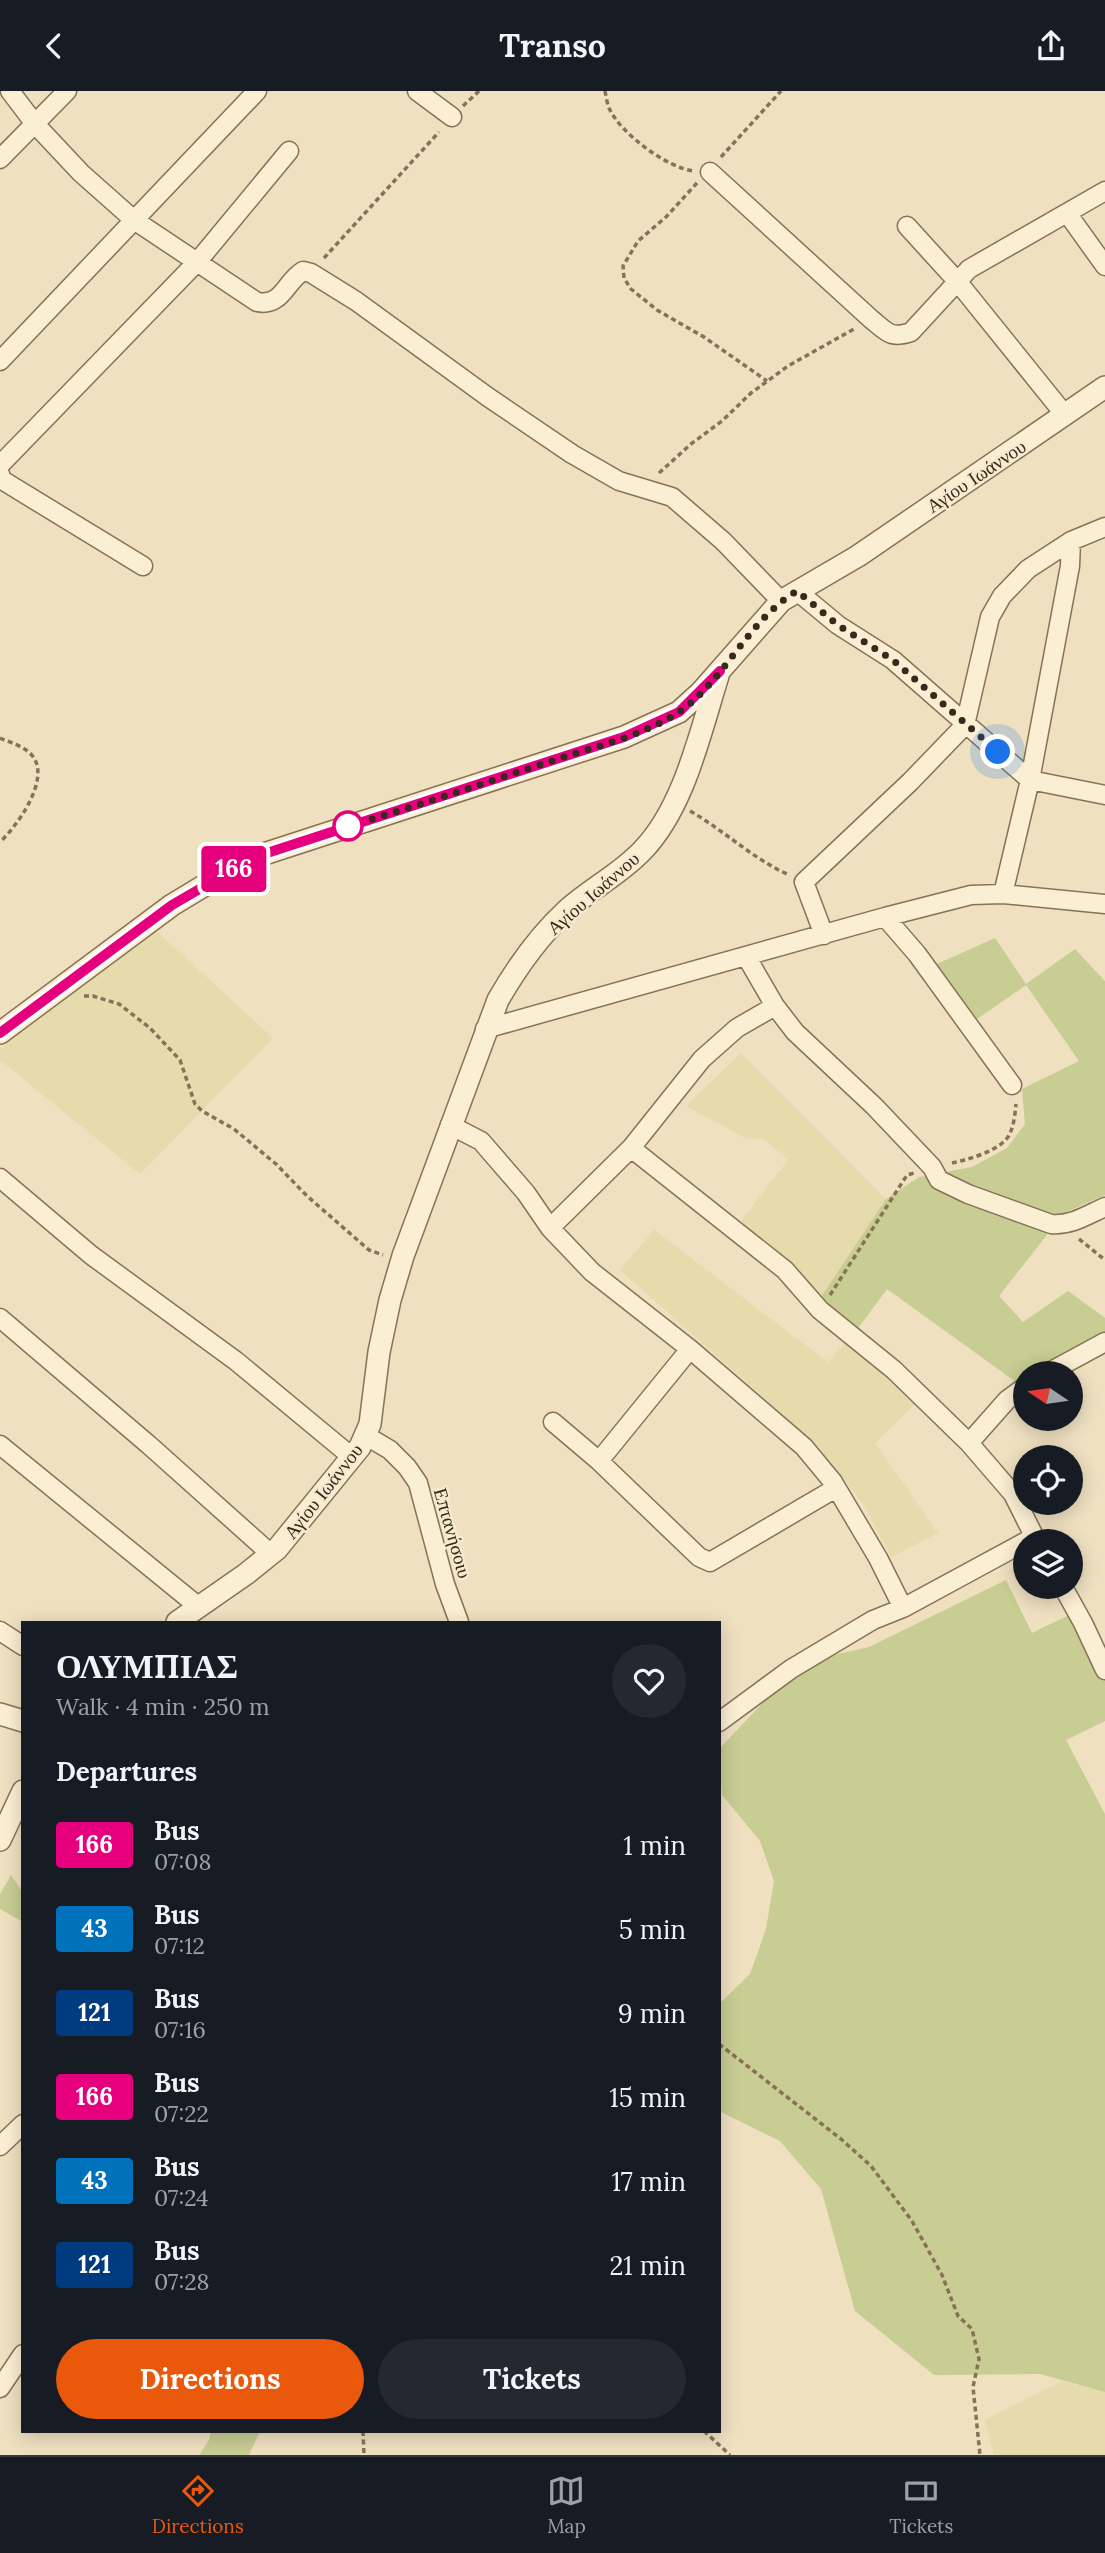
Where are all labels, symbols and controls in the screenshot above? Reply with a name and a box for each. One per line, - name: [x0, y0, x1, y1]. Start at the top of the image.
- text: Transo: [499, 25, 606, 66]
- icon: back: [35, 27, 73, 65]
- icon: share: [1032, 27, 1070, 65]
- street label: Αγίου Ιωάννου: [922, 434, 1030, 518]
- your location: [980, 734, 1015, 769]
- unlabelled marker: [333, 811, 363, 841]
- line badge: 166: [194, 846, 274, 892]
- street label: Αγίου Ιωάννου: [542, 846, 644, 940]
- text: 166: [215, 853, 253, 884]
- north arrow: [1013, 1361, 1083, 1431]
- map controls: [1013, 1361, 1083, 1599]
- street label: Αγίου Ιωάννου: [278, 1438, 368, 1544]
- button: locate: [1013, 1445, 1083, 1515]
- street label: Επτανήσοιυ: [429, 1485, 477, 1581]
- button: layers: [1013, 1529, 1083, 1599]
- button: heart: [612, 1644, 686, 1718]
- text: ΟΛΥΜΠΙΑΣ: [56, 1645, 238, 1687]
- text: Walk · 4 min · 250 m: [56, 1692, 269, 1721]
- text: Departures: [56, 1755, 197, 1788]
- text: Bus: [154, 1814, 200, 1847]
- text: 166: [76, 1829, 113, 1860]
- text: 1 min: [623, 1829, 686, 1862]
- text: 07:08: [154, 1847, 211, 1876]
- text: Bus: [154, 1898, 200, 1931]
- text: 43: [81, 1913, 108, 1944]
- text: 5 min: [619, 1913, 686, 1946]
- text: 07:12: [154, 1931, 205, 1960]
- text: Bus: [154, 1982, 200, 2015]
- text: 121: [78, 1997, 111, 2028]
- text: 9 min: [618, 1997, 686, 2030]
- text: 07:16: [154, 2015, 206, 2044]
- text: Bus: [154, 2066, 200, 2099]
- text: 166: [76, 2081, 113, 2112]
- text: 15 min: [609, 2081, 686, 2114]
- text: 07:22: [154, 2099, 209, 2128]
- text: Bus: [154, 2150, 200, 2183]
- text: 43: [81, 2165, 108, 2196]
- text: 17 min: [611, 2165, 686, 2198]
- text: 07:24: [154, 2183, 208, 2212]
- text: Bus: [154, 2234, 200, 2267]
- text: 121: [78, 2249, 111, 2280]
- text: 21 min: [609, 2249, 686, 2282]
- text: 07:28: [154, 2267, 209, 2296]
- button: Directions: [56, 2339, 364, 2419]
- button: Tickets: [378, 2339, 686, 2419]
- tab: Directions: [152, 2472, 244, 2538]
- tab: Map: [547, 2472, 586, 2538]
- tab: Tickets: [889, 2472, 953, 2538]

